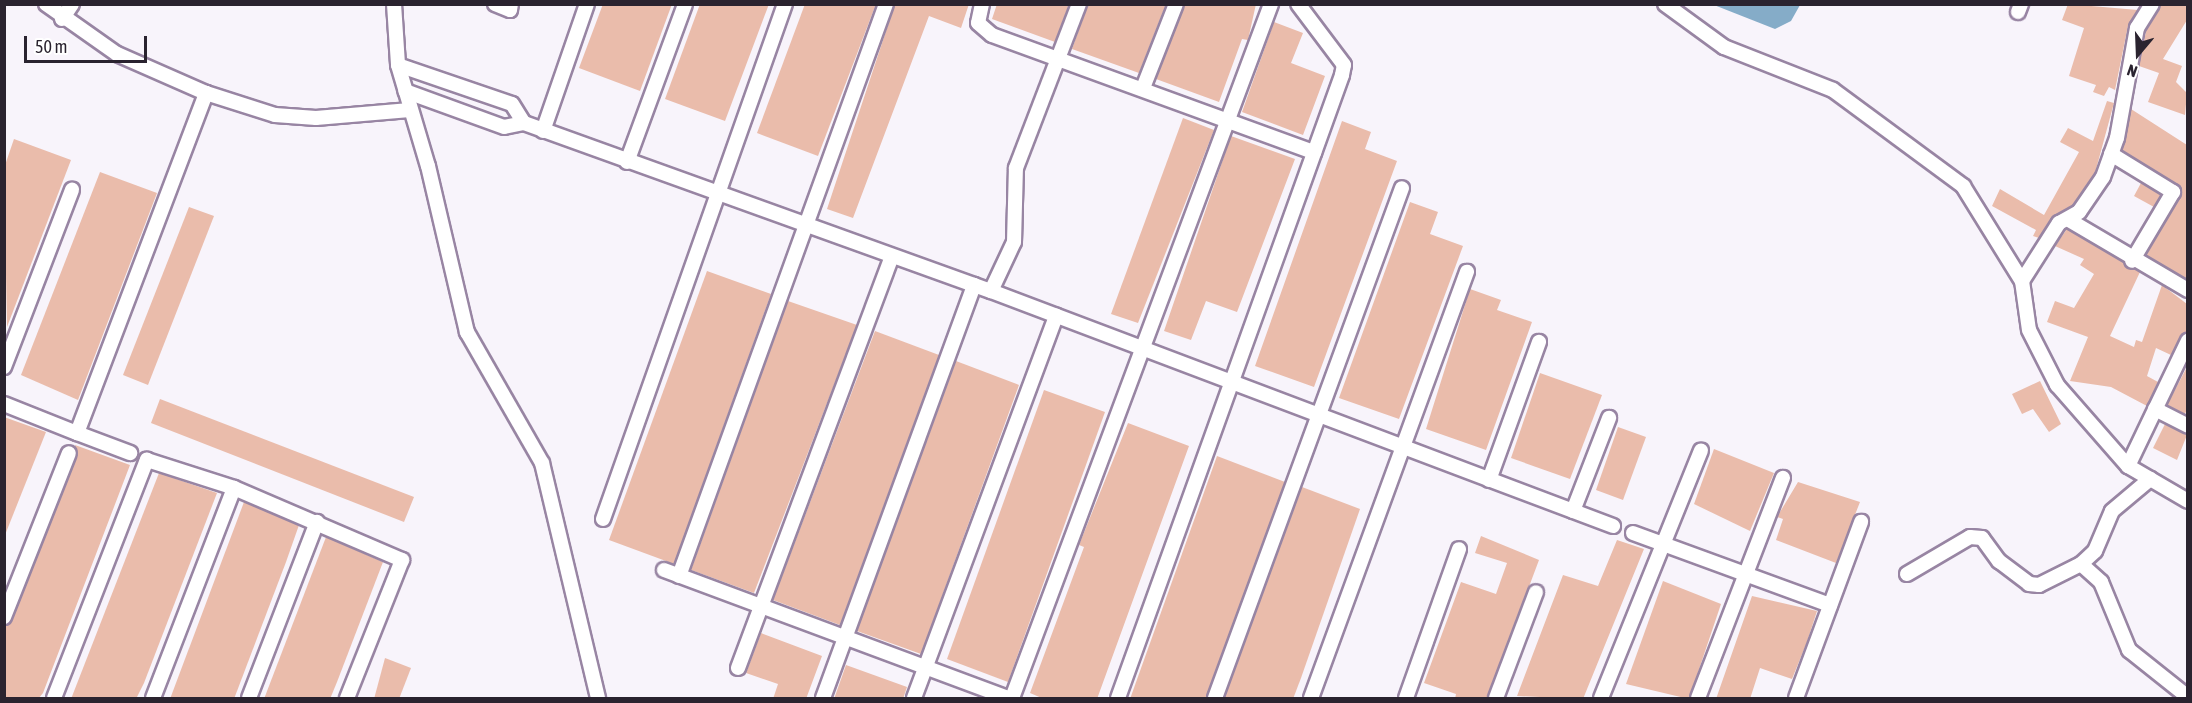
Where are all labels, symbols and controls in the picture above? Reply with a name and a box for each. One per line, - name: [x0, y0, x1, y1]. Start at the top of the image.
- scale bar: [27, 24, 150, 62]
- north arrow: [2108, 24, 2168, 84]
- text: 50 m: [35, 36, 67, 57]
- text: N: [2125, 61, 2140, 81]

